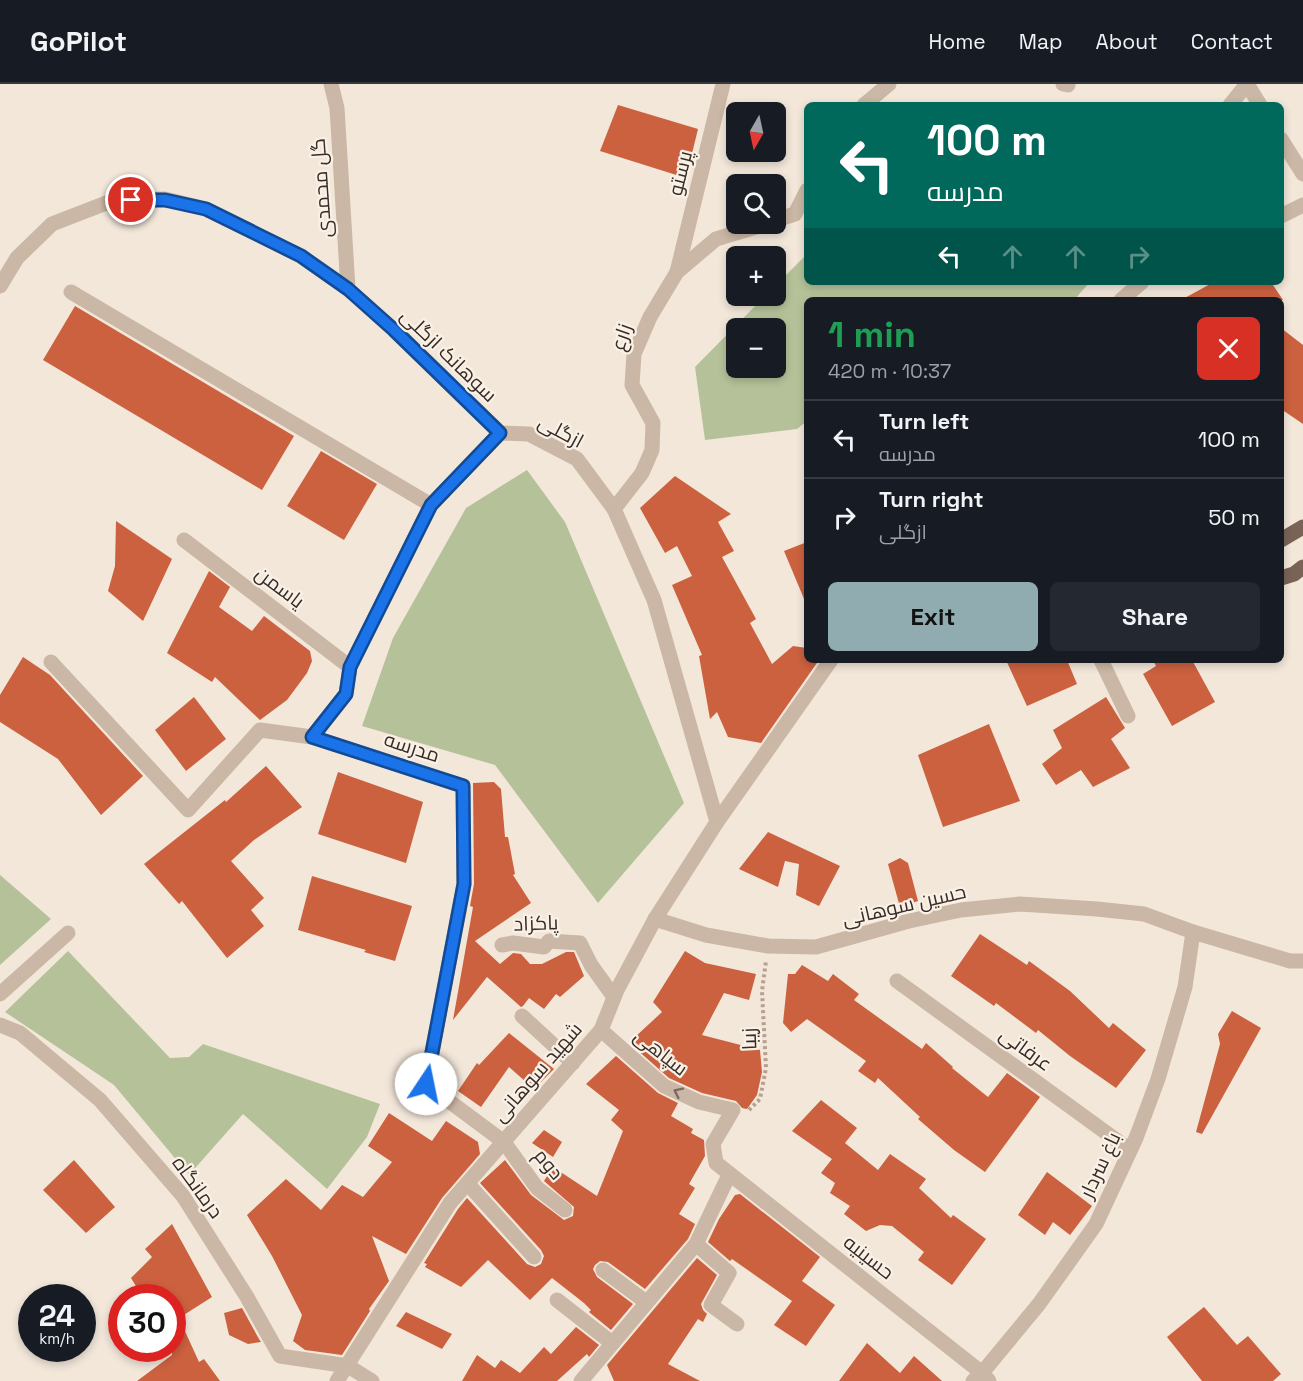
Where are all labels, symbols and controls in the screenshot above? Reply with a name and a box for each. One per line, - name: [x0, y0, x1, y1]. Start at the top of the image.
- text: GoPilot: [30, 23, 127, 59]
- text: Home: [928, 28, 986, 55]
- text: Map: [1019, 28, 1063, 55]
- text: About: [1096, 28, 1158, 55]
- text: Contact: [1191, 28, 1273, 55]
- north arrow: [726, 102, 786, 162]
- map controls: [726, 102, 786, 378]
- text: 100 m: [927, 114, 1047, 167]
- icon: left: [828, 126, 906, 204]
- street label: گل محمدی: [305, 137, 337, 239]
- street label: پرستو: [662, 147, 698, 198]
- pin: [105, 174, 156, 225]
- button: search: [726, 174, 786, 234]
- text: مدرسه: [927, 174, 1004, 209]
- icon: arrive: [114, 183, 147, 216]
- icon: left: [933, 240, 966, 273]
- icon: ahead: [996, 240, 1029, 273]
- icon: ahead: [1059, 240, 1092, 273]
- icon: right: [1122, 240, 1155, 273]
- button: +: [726, 246, 786, 306]
- street label: سوهانک ازگلی: [395, 302, 503, 408]
- text: 1 min: [828, 312, 916, 358]
- button: close: [1197, 317, 1260, 380]
- button: −: [726, 318, 786, 378]
- street label: زارع: [604, 320, 639, 354]
- text: 420 m · 10:37: [828, 358, 951, 384]
- text: Turn left: [879, 407, 969, 435]
- street label: ازگلی: [534, 408, 588, 454]
- icon: left: [828, 423, 861, 456]
- text: 100 m: [1198, 425, 1260, 453]
- text: مدرسه: [879, 441, 936, 467]
- text: Turn right: [879, 485, 984, 513]
- icon: right: [828, 501, 861, 534]
- text: 50 m: [1208, 503, 1260, 531]
- text: ازگلی: [879, 519, 927, 545]
- street label: یاسمن: [250, 560, 310, 614]
- button: Exit: [828, 582, 1038, 651]
- button: Share: [1050, 582, 1260, 651]
- street label: مدرسه: [381, 726, 443, 768]
- street label: حسین سوهانی: [840, 878, 968, 932]
- street label: پاکزاد: [513, 909, 559, 937]
- street label: شهید سوهانی: [486, 1017, 588, 1127]
- street label: عرفاتی: [995, 1021, 1057, 1077]
- street label: سپاهی: [629, 1023, 693, 1081]
- street label: زیبا: [735, 1027, 763, 1051]
- position arrow: [394, 1052, 458, 1116]
- one-way arrow: [673, 1088, 684, 1100]
- street label: باغ سردار: [1073, 1128, 1127, 1204]
- street label: دوم: [528, 1143, 570, 1186]
- street label: درمانگاه: [167, 1151, 229, 1223]
- street label: حسینیه: [838, 1229, 900, 1285]
- speed limit sign: 30: [108, 1284, 186, 1362]
- text: 24: [39, 1296, 75, 1335]
- text: km/h: [39, 1329, 75, 1348]

